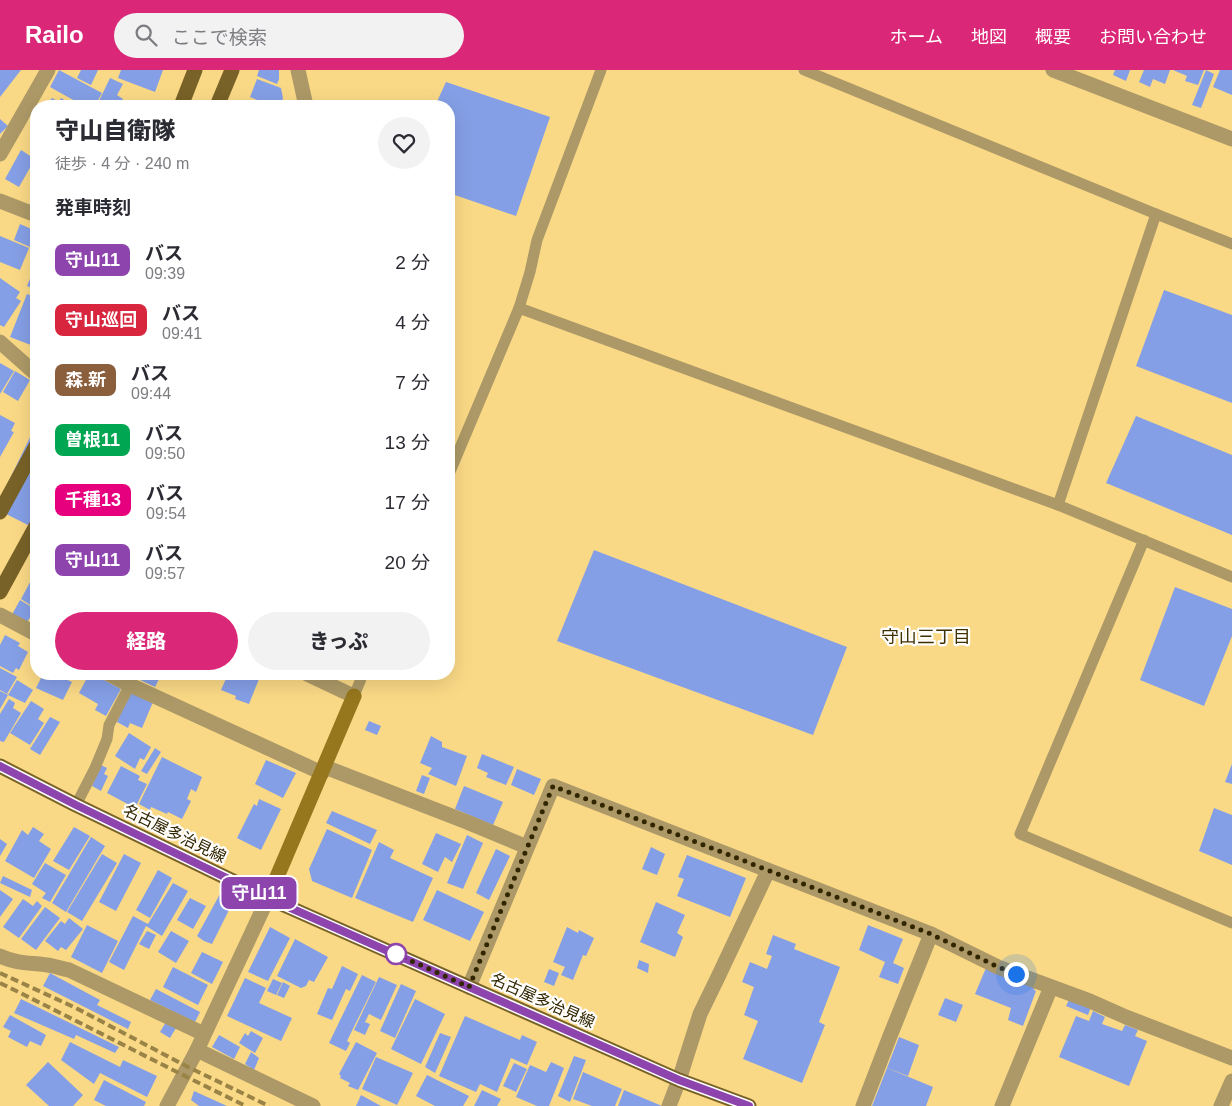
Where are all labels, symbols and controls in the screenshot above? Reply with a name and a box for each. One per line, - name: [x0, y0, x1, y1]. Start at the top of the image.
- search box: [114, 13, 464, 58]
- text: Railo: [25, 21, 84, 48]
- icon: search: [132, 21, 160, 49]
- text: ここで検索: [172, 27, 267, 48]
- text: ホーム: [890, 27, 943, 47]
- text: 地図: [971, 27, 1007, 47]
- text: 概要: [1035, 27, 1071, 47]
- text: お問い合わせ: [1099, 27, 1207, 47]
- text: 守山自衛隊: [55, 117, 175, 144]
- button: heart: [378, 117, 430, 169]
- text: 徒歩 · 4 分 · 240 m: [55, 155, 189, 172]
- text: 発車時刻: [55, 197, 131, 218]
- text: バス: [145, 243, 183, 264]
- text: 守山11: [65, 250, 120, 270]
- text: 2 分: [395, 252, 430, 273]
- text: 09:39: [145, 265, 185, 282]
- text: バス: [162, 303, 200, 324]
- text: 守山巡回: [65, 310, 137, 330]
- text: 4 分: [395, 312, 430, 333]
- text: 09:41: [162, 325, 202, 342]
- text: バス: [131, 363, 169, 384]
- text: 森.新: [65, 370, 106, 390]
- text: 7 分: [395, 372, 430, 393]
- text: 09:44: [131, 385, 171, 402]
- text: バス: [145, 423, 183, 444]
- text: 曽根11: [65, 430, 120, 450]
- text: 13 分: [385, 432, 430, 453]
- text: 09:50: [145, 445, 185, 462]
- text: バス: [146, 483, 184, 504]
- text: 千種13: [65, 490, 121, 510]
- text: 17 分: [385, 492, 430, 513]
- text: 09:54: [146, 505, 186, 522]
- text: バス: [145, 543, 183, 564]
- text: 守山11: [65, 550, 120, 570]
- text: 20 分: [385, 552, 430, 573]
- text: 09:57: [145, 565, 185, 582]
- button: 経路: [55, 612, 238, 670]
- button: きっぷ: [248, 612, 430, 670]
- district label: 守山三丁目: [881, 627, 971, 647]
- street label: 名古屋多治見線: [121, 801, 229, 866]
- line badge: 守山11: [224, 877, 294, 909]
- text: 守山11: [231, 883, 287, 903]
- unlabelled marker: [385, 943, 407, 965]
- your location: [1004, 962, 1029, 987]
- street label: 名古屋多治見線: [488, 970, 597, 1031]

